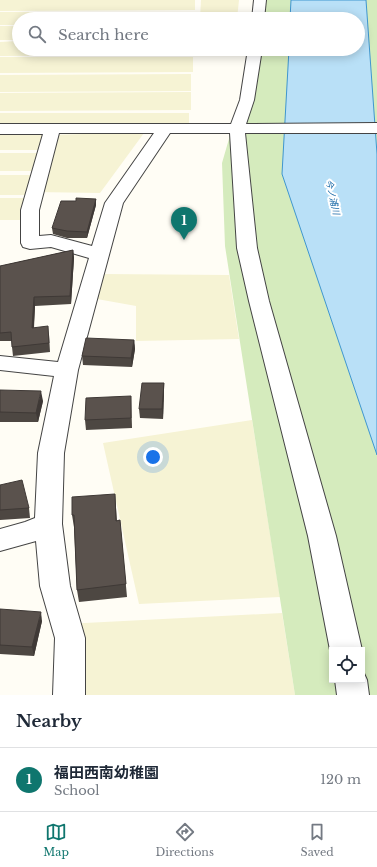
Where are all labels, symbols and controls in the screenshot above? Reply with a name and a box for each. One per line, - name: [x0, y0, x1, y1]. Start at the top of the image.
- search box: [12, 12, 365, 56]
- icon: search: [26, 23, 48, 45]
- text: Search here: [58, 25, 149, 44]
- water label: 今ノ浦川: [324, 178, 343, 217]
- pin: 1: [171, 207, 197, 240]
- your location: [143, 447, 163, 467]
- map controls: [329, 647, 365, 683]
- button: locate: [329, 647, 365, 683]
- text: Nearby: [16, 711, 82, 732]
- text: 福田西南幼稚園: [54, 763, 159, 782]
- text: 1: [26, 771, 32, 788]
- text: 120 m: [320, 771, 361, 788]
- text: School: [54, 782, 100, 799]
- tab: Map: [43, 821, 69, 859]
- tab: Directions: [155, 821, 214, 859]
- tab: Saved: [301, 821, 334, 859]

